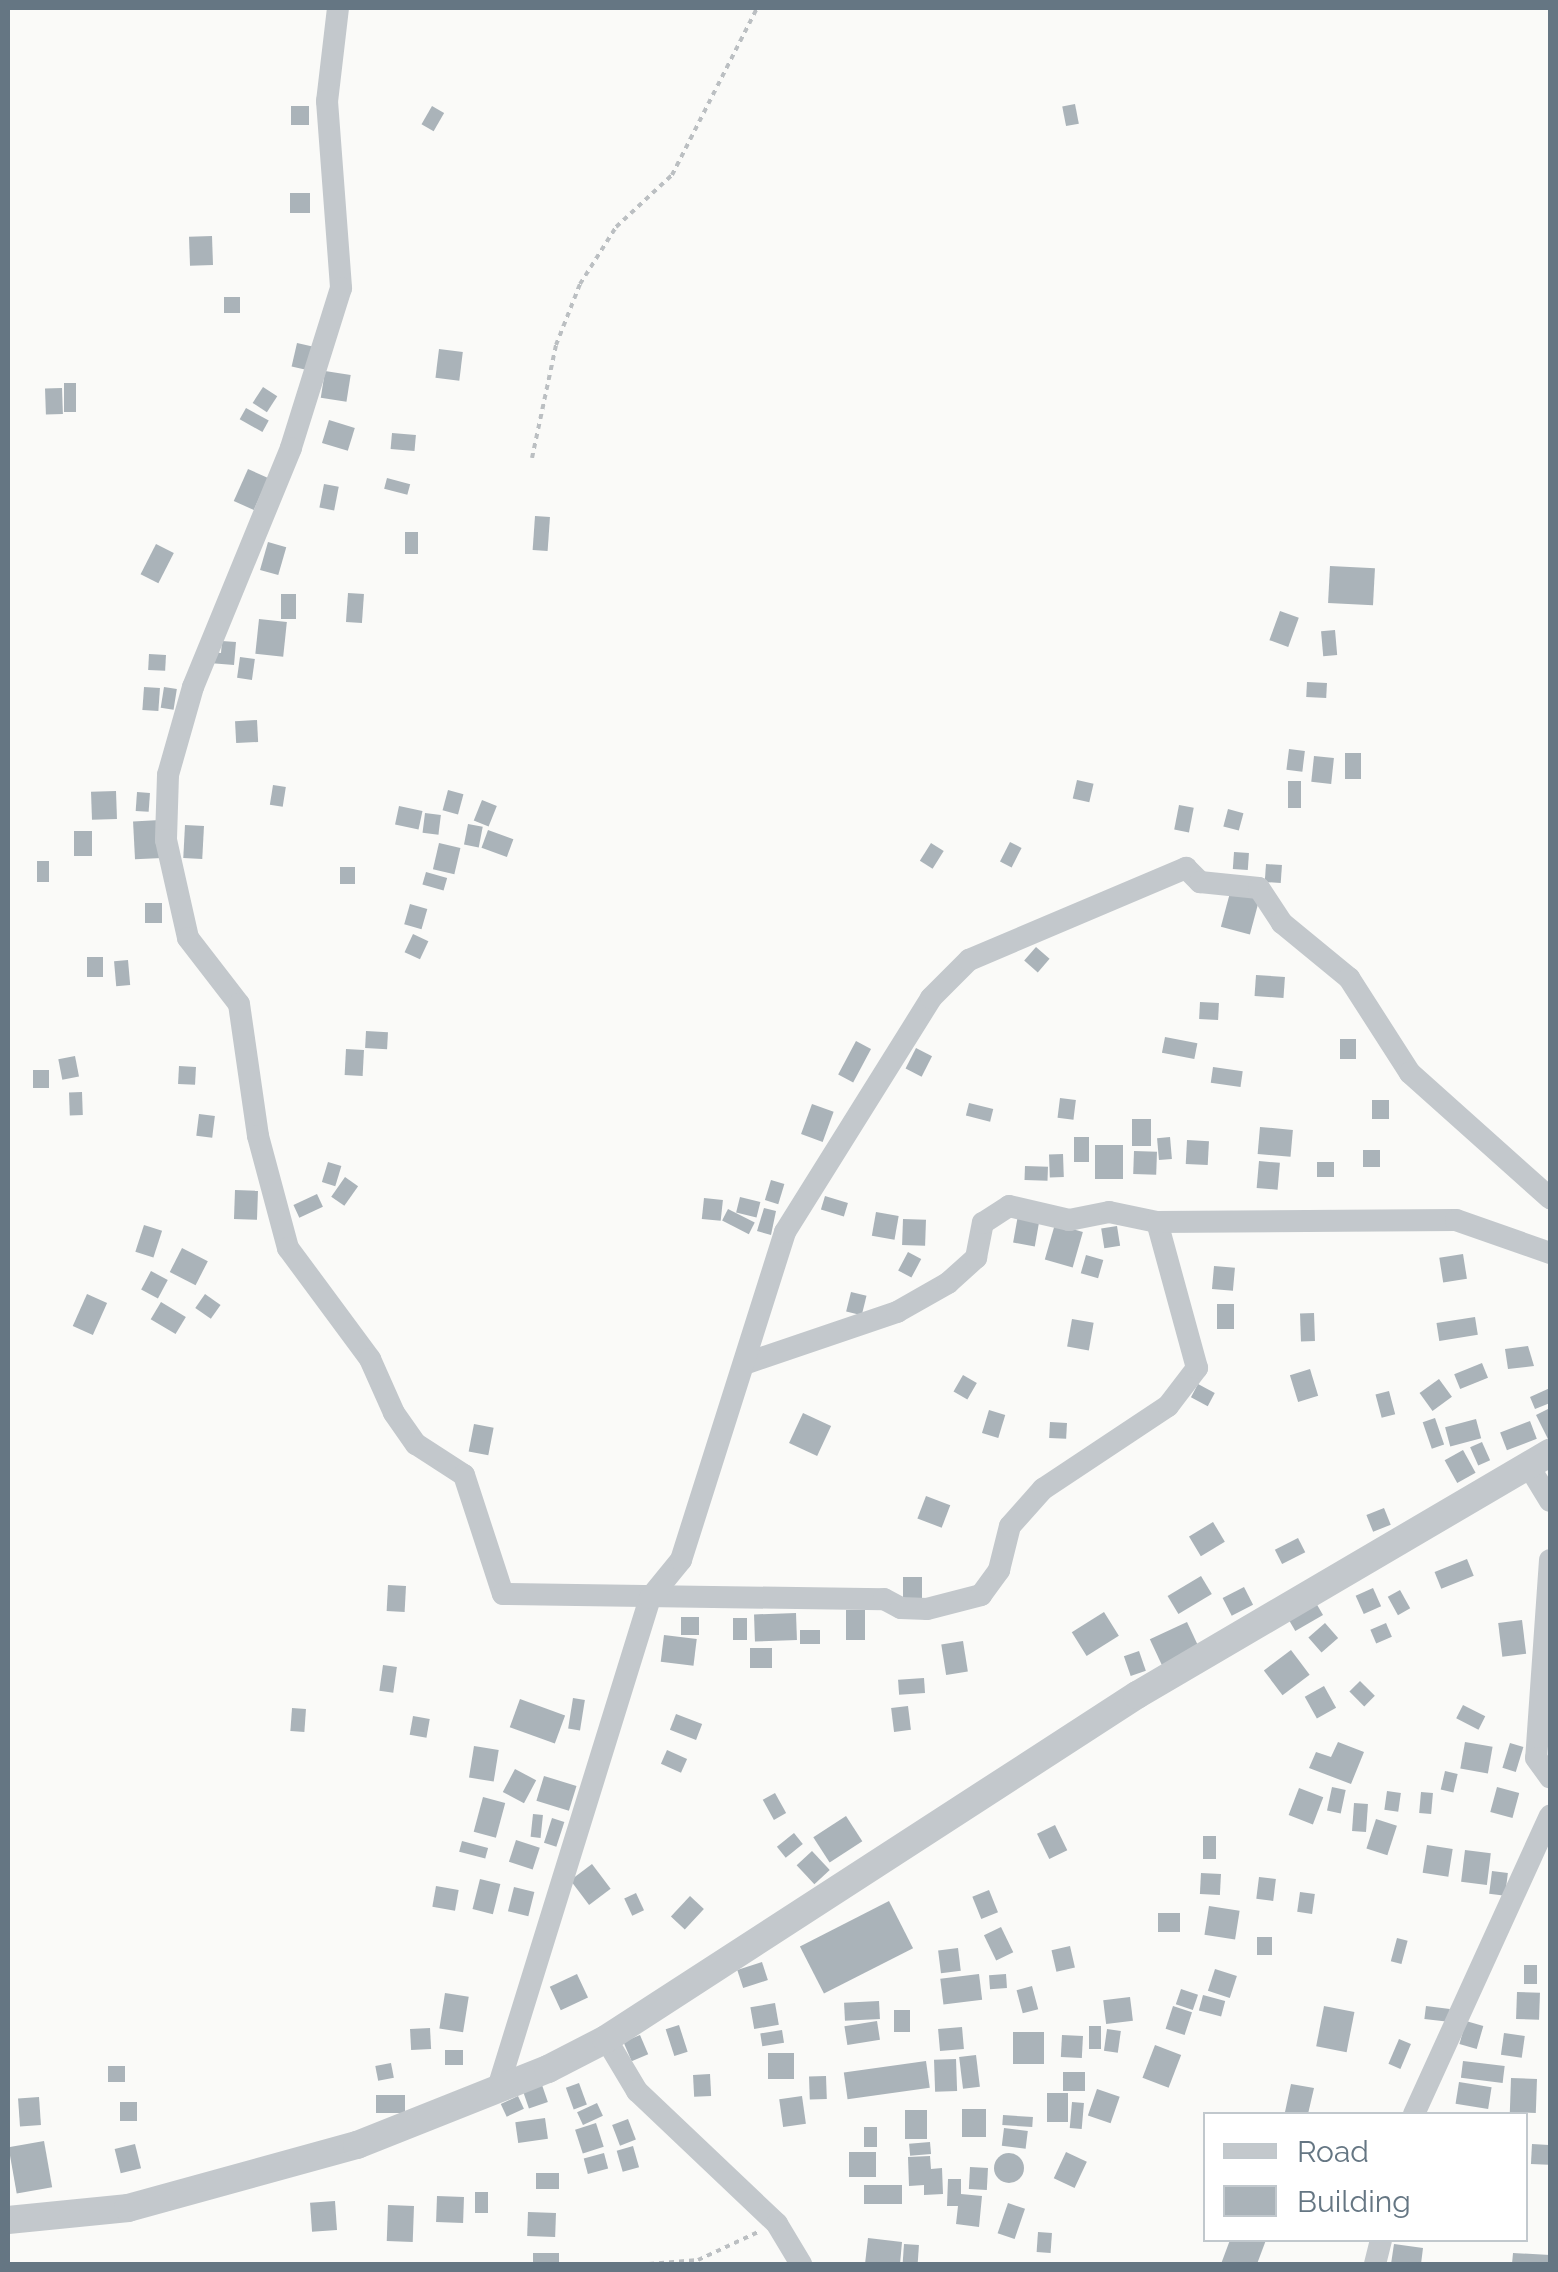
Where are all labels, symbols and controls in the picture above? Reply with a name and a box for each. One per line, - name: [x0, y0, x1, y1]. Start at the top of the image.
- legend: [1203, 2112, 1528, 2242]
- text: Road: [1297, 2134, 1369, 2169]
- text: Building: [1297, 2184, 1411, 2219]

